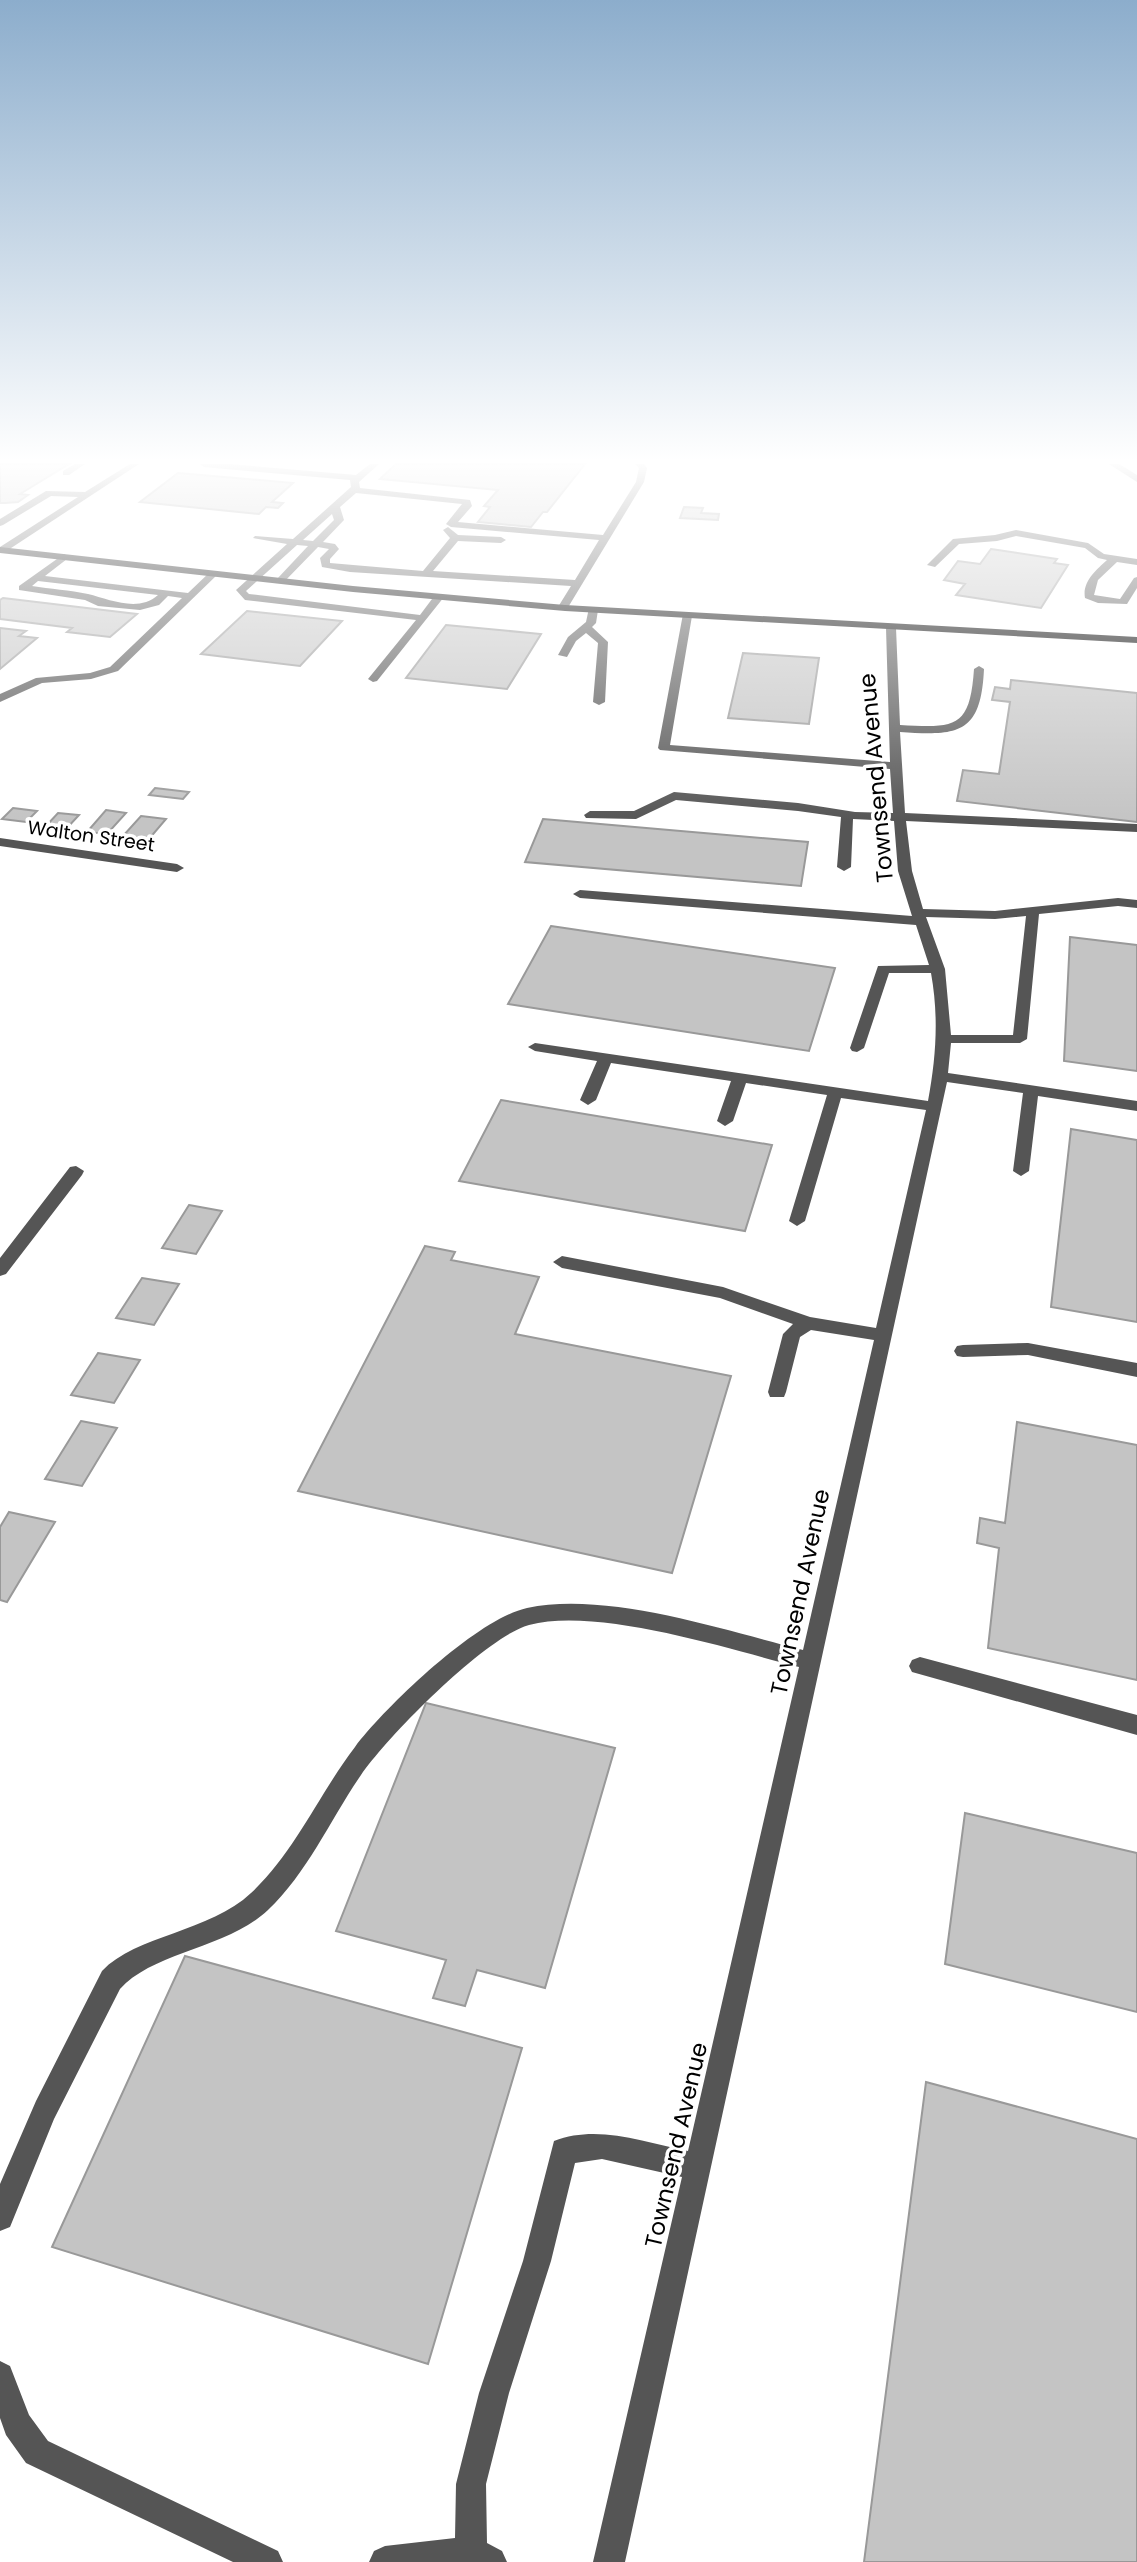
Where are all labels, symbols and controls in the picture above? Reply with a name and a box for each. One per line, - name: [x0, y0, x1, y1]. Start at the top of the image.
- street label: Townsend Avenue: [851, 672, 901, 884]
- street label: Walton Street: [26, 814, 156, 858]
- street label: Townsend Avenue: [763, 1486, 837, 1698]
- street label: Townsend Avenue: [637, 2039, 715, 2251]

